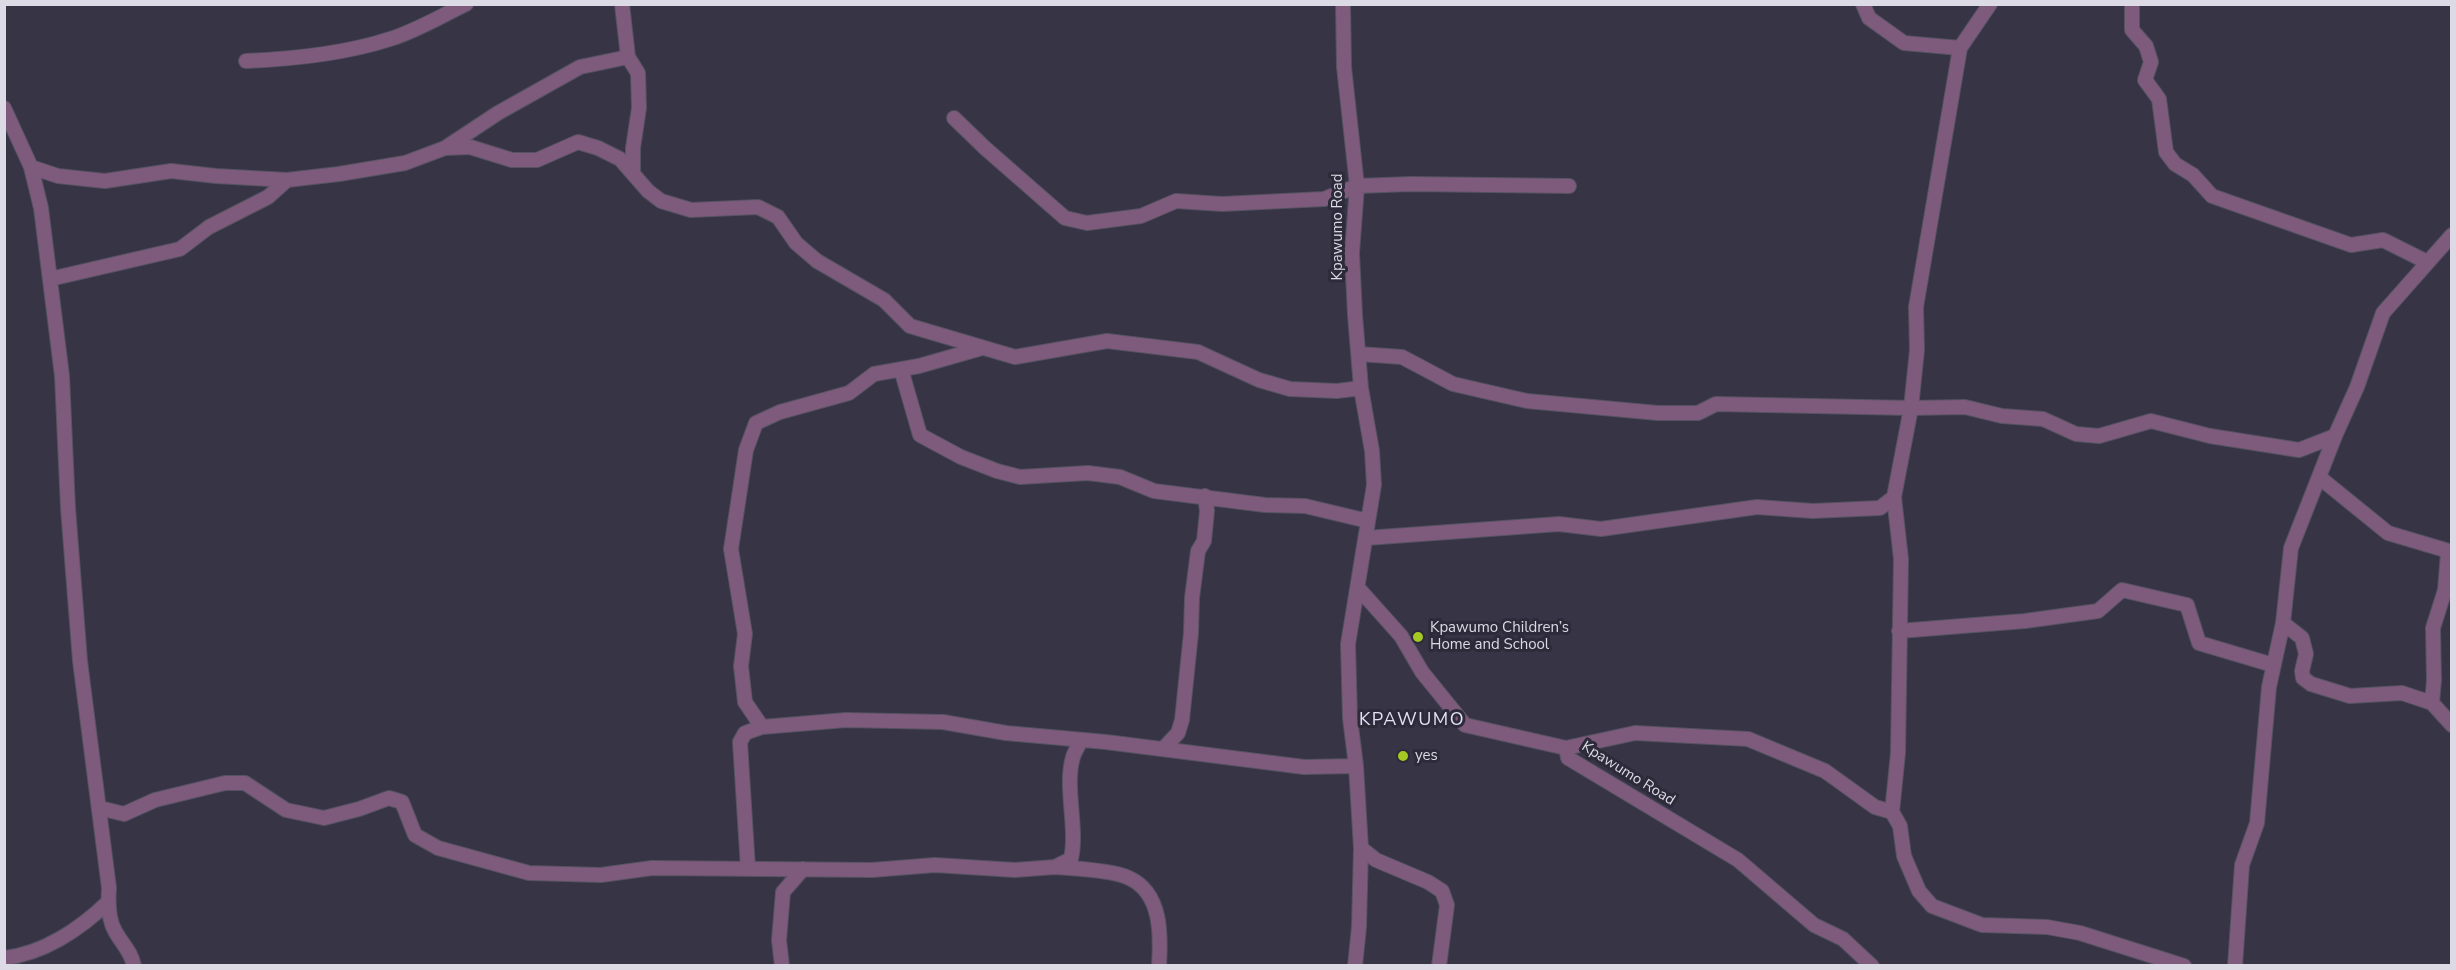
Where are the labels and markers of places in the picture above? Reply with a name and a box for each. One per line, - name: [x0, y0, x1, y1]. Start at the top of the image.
- place label: Kpawumo Children’s Home and School: [1430, 619, 1569, 654]
- marker: Kpawumo Children’s Home and School: [1411, 630, 1425, 644]
- place label: yes: [1415, 747, 1438, 765]
- marker: yes: [1396, 749, 1410, 763]

